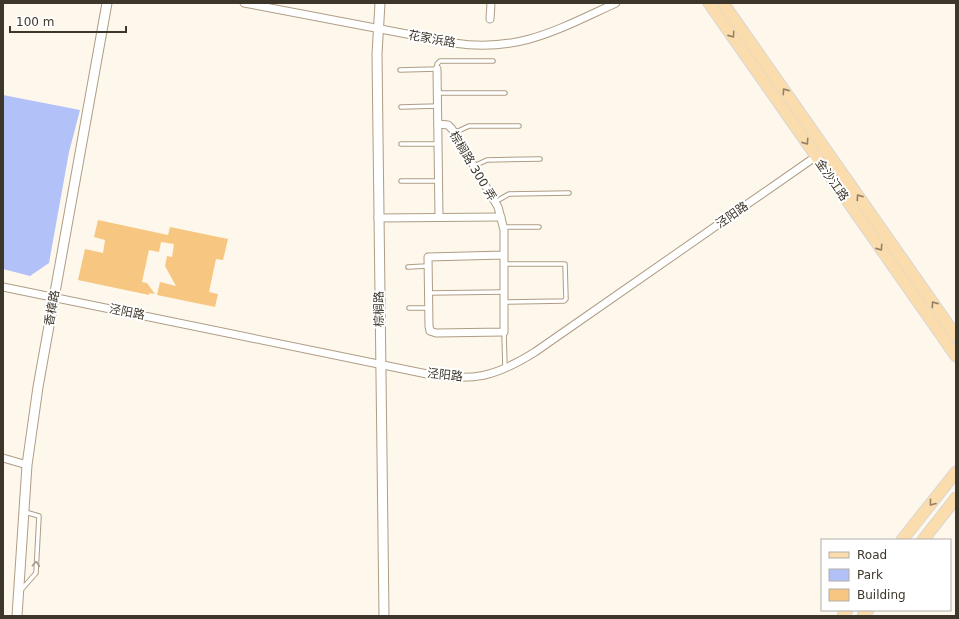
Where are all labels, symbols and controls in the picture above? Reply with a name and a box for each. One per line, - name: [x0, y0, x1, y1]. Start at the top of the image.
- scale bar: [10, 8, 126, 34]
- text: 100 m: [16, 15, 54, 29]
- street label: 花家浜路: [407, 28, 457, 50]
- one-way arrow: [727, 31, 735, 38]
- one-way arrow: [782, 88, 790, 95]
- street label: 棕榈路 300 弄: [447, 129, 499, 203]
- one-way arrow: [801, 138, 809, 145]
- street label: 金沙江路: [812, 156, 852, 204]
- one-way arrow: [857, 195, 864, 202]
- street label: 泾阳路: [713, 199, 751, 231]
- one-way arrow: [875, 244, 882, 251]
- street label: 香樟路: [42, 289, 62, 327]
- street label: 棕榈路: [372, 291, 386, 327]
- one-way arrow: [931, 301, 939, 308]
- street label: 泾阳路: [108, 302, 146, 322]
- street label: 泾阳路: [426, 366, 464, 384]
- one-way arrow: [930, 498, 937, 505]
- legend: [821, 539, 951, 611]
- text: Road: [857, 548, 887, 562]
- one-way arrow: [32, 561, 41, 567]
- text: Park: [857, 568, 883, 582]
- text: Building: [857, 588, 906, 602]

